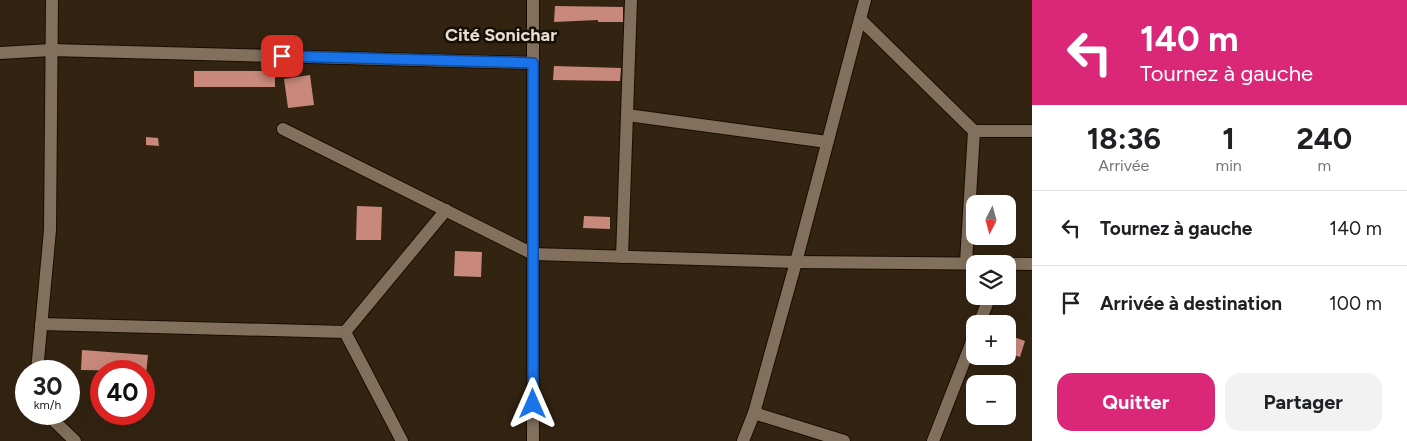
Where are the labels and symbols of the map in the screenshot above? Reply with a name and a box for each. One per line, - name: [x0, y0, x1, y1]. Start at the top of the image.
- district label: Cité Sonichar: [445, 24, 557, 46]
- pin: [261, 35, 303, 77]
- north arrow: [966, 195, 1016, 245]
- speed limit sign: 40: [90, 360, 155, 425]
- position arrow: [506, 377, 558, 429]

